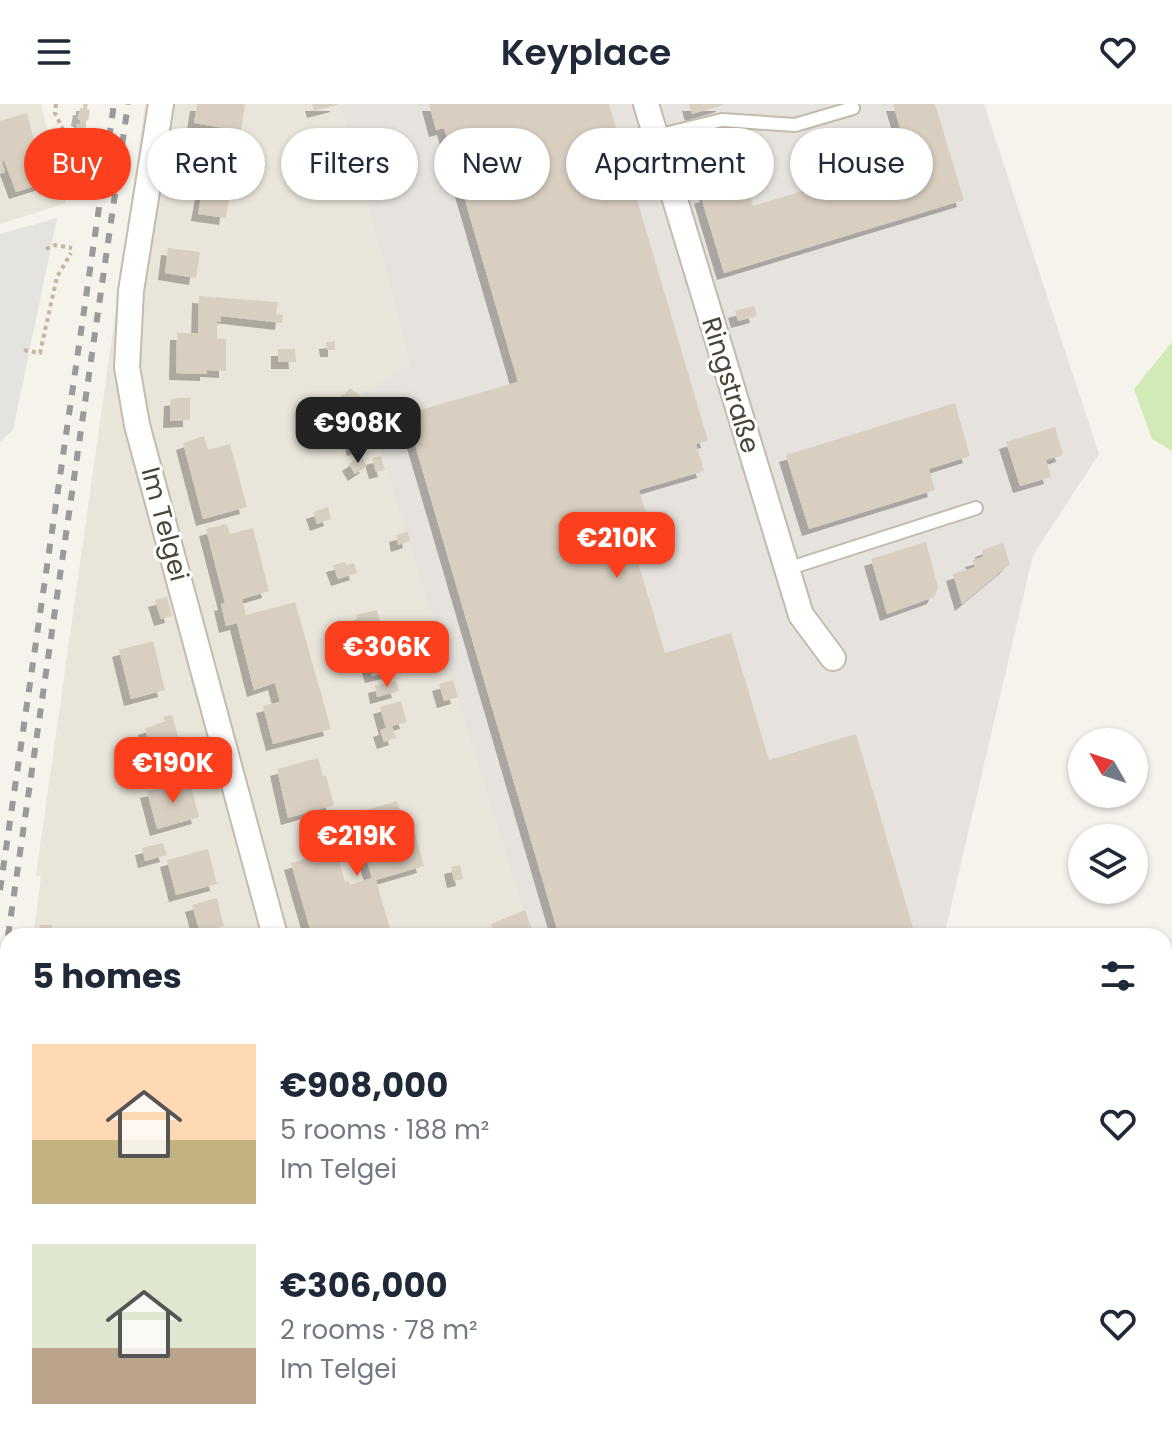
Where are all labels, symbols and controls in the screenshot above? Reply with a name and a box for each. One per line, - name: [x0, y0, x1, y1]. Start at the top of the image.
- text: Keyplace: [501, 27, 671, 78]
- icon: menu: [32, 30, 76, 74]
- icon: heart: [1096, 30, 1140, 74]
- chip: Buy: [24, 128, 131, 200]
- chip: Rent: [147, 128, 265, 200]
- chip: Filters: [281, 128, 418, 200]
- chip: New: [434, 128, 550, 200]
- chip: Apartment: [566, 128, 774, 200]
- chip: House: [790, 128, 933, 200]
- street label: Ringstraße: [693, 313, 769, 457]
- pin: €908K: [302, 397, 414, 465]
- text: €908K: [314, 405, 402, 441]
- street label: Im Telgei: [132, 463, 198, 585]
- pin: €210K: [561, 512, 673, 580]
- text: €210K: [577, 520, 657, 556]
- pin: €306K: [331, 621, 443, 689]
- text: €306K: [343, 629, 431, 665]
- north arrow: [1068, 728, 1148, 808]
- map controls: [1068, 728, 1148, 904]
- pin: €190K: [117, 737, 229, 805]
- text: €190K: [132, 745, 214, 781]
- pin: €219K: [301, 810, 413, 878]
- text: €219K: [317, 818, 397, 854]
- button: layers: [1068, 824, 1148, 904]
- text: 5 homes: [32, 952, 182, 1000]
- icon: filters: [1096, 954, 1140, 998]
- text: €908,000: [280, 1061, 448, 1109]
- icon: home: [96, 1076, 192, 1172]
- icon: heart: [1096, 1102, 1140, 1146]
- text: 5 rooms · 188 m²: [280, 1112, 489, 1148]
- text: Im Telgei: [280, 1151, 397, 1187]
- text: €306,000: [280, 1261, 448, 1309]
- icon: home: [96, 1276, 192, 1372]
- icon: heart: [1096, 1302, 1140, 1346]
- text: 2 rooms · 78 m²: [280, 1312, 478, 1348]
- text: Im Telgei: [280, 1351, 397, 1387]

